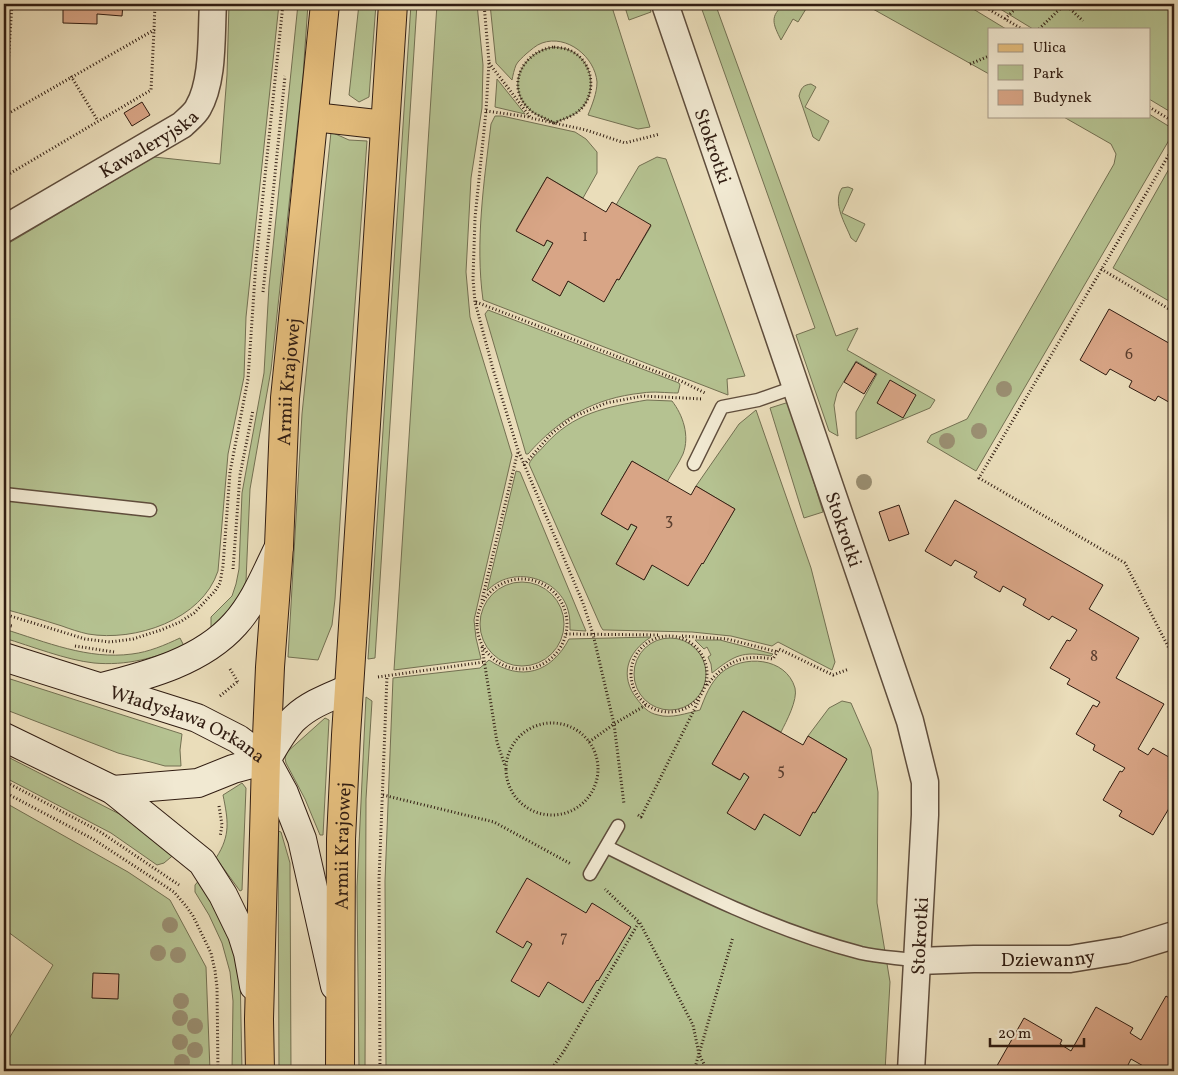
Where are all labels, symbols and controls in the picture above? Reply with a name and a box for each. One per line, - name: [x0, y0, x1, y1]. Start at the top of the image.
- legend: [988, 28, 1150, 118]
- text: Ulica: [1033, 38, 1066, 59]
- text: Park: [1033, 64, 1064, 85]
- text: Budynek: [1033, 88, 1092, 109]
- street label: Kawaleryjska: [95, 105, 206, 186]
- street label: Stokrotki: [687, 105, 737, 188]
- house number: 1: [582, 226, 588, 248]
- street label: Armii Krajowej: [272, 317, 308, 446]
- house number: 6: [1125, 344, 1133, 366]
- street label: Stokrotki: [818, 489, 868, 571]
- house number: 3: [665, 510, 673, 532]
- house number: 8: [1090, 646, 1098, 668]
- street label: Władysława Orkana: [106, 680, 270, 770]
- house number: 5: [777, 760, 785, 782]
- street label: Armii Krajowej: [330, 782, 359, 910]
- street label: Stokrotki: [906, 896, 936, 976]
- house number: 7: [560, 927, 568, 949]
- street label: Dziewanny: [1001, 944, 1097, 974]
- scale bar: [990, 1015, 1084, 1047]
- text: 20 m: [998, 1024, 1031, 1045]

